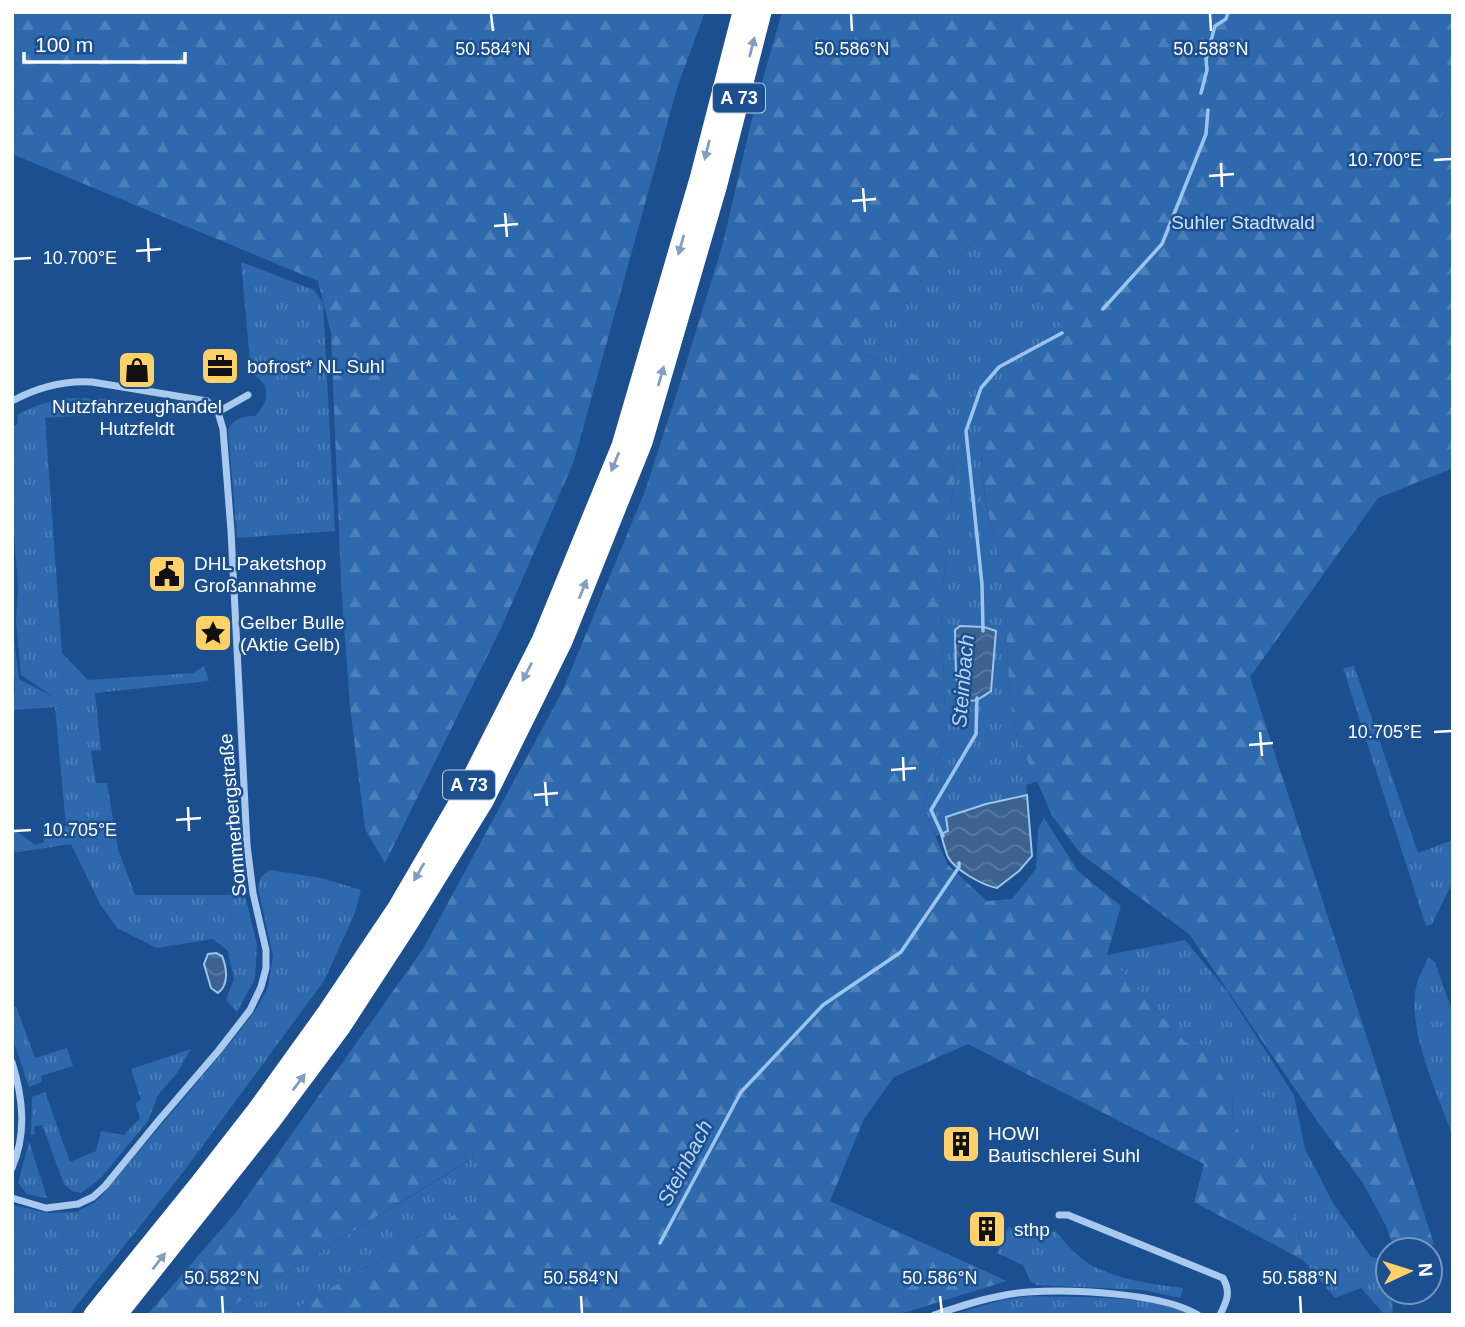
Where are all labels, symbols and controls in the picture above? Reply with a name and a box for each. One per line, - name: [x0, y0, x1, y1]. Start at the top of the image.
- scale bar: [24, 21, 186, 65]
- text: 100 m: [35, 33, 93, 56]
- one-way arrow: [747, 35, 758, 57]
- text: 50.584°N: [455, 39, 531, 59]
- text: 50.586°N: [814, 39, 890, 59]
- text: 50.588°N: [1173, 39, 1249, 59]
- road number: A 73: [713, 84, 765, 113]
- one-way arrow: [701, 139, 712, 161]
- text: 10.700°E: [1348, 150, 1422, 170]
- park label: Suhler Stadtwald: [1171, 212, 1315, 233]
- one-way arrow: [675, 234, 685, 255]
- text: 10.700°E: [43, 248, 117, 268]
- office icon: bofrost* NL Suhl: [199, 345, 241, 387]
- shop icon: Nutzfahrzeughandel Hutzfeldt: [116, 349, 158, 391]
- place label: bofrost* NL Suhl: [247, 356, 385, 377]
- one-way arrow: [657, 365, 667, 386]
- place label: Nutzfahrzeughandel Hutzfeldt: [52, 396, 222, 439]
- one-way arrow: [609, 452, 620, 473]
- public building icon: DHL Paketshop Großannahme: [146, 553, 188, 595]
- place label: DHL Paketshop Großannahme: [194, 553, 326, 596]
- one-way arrow: [578, 579, 589, 600]
- place icon: Gelber Bulle (Aktie Gelb): [192, 612, 234, 654]
- place label: Gelber Bulle (Aktie Gelb): [240, 612, 345, 655]
- water label: Steinbach: [947, 633, 978, 728]
- one-way arrow: [521, 662, 532, 682]
- text: 10.705°E: [1348, 722, 1422, 742]
- street label: Sommerbergstraße: [215, 733, 250, 897]
- road number: A 73: [443, 770, 495, 800]
- text: 10.705°E: [43, 820, 117, 840]
- one-way arrow: [413, 863, 425, 882]
- one-way arrow: [292, 1073, 306, 1091]
- water label: Steinbach: [652, 1116, 717, 1209]
- building icon: HOWI Bautischlerei Suhl: [940, 1123, 982, 1165]
- place label: HOWI Bautischlerei Suhl: [988, 1123, 1140, 1166]
- building icon: sthp: [966, 1208, 1008, 1250]
- place label: sthp: [1014, 1219, 1050, 1240]
- north arrow: [1374, 1236, 1444, 1306]
- one-way arrow: [151, 1253, 166, 1271]
- text: N: [1415, 1262, 1436, 1277]
- text: 50.582°N: [184, 1268, 260, 1288]
- text: 50.584°N: [543, 1268, 619, 1288]
- text: 50.586°N: [902, 1268, 978, 1288]
- text: 50.588°N: [1262, 1268, 1338, 1288]

